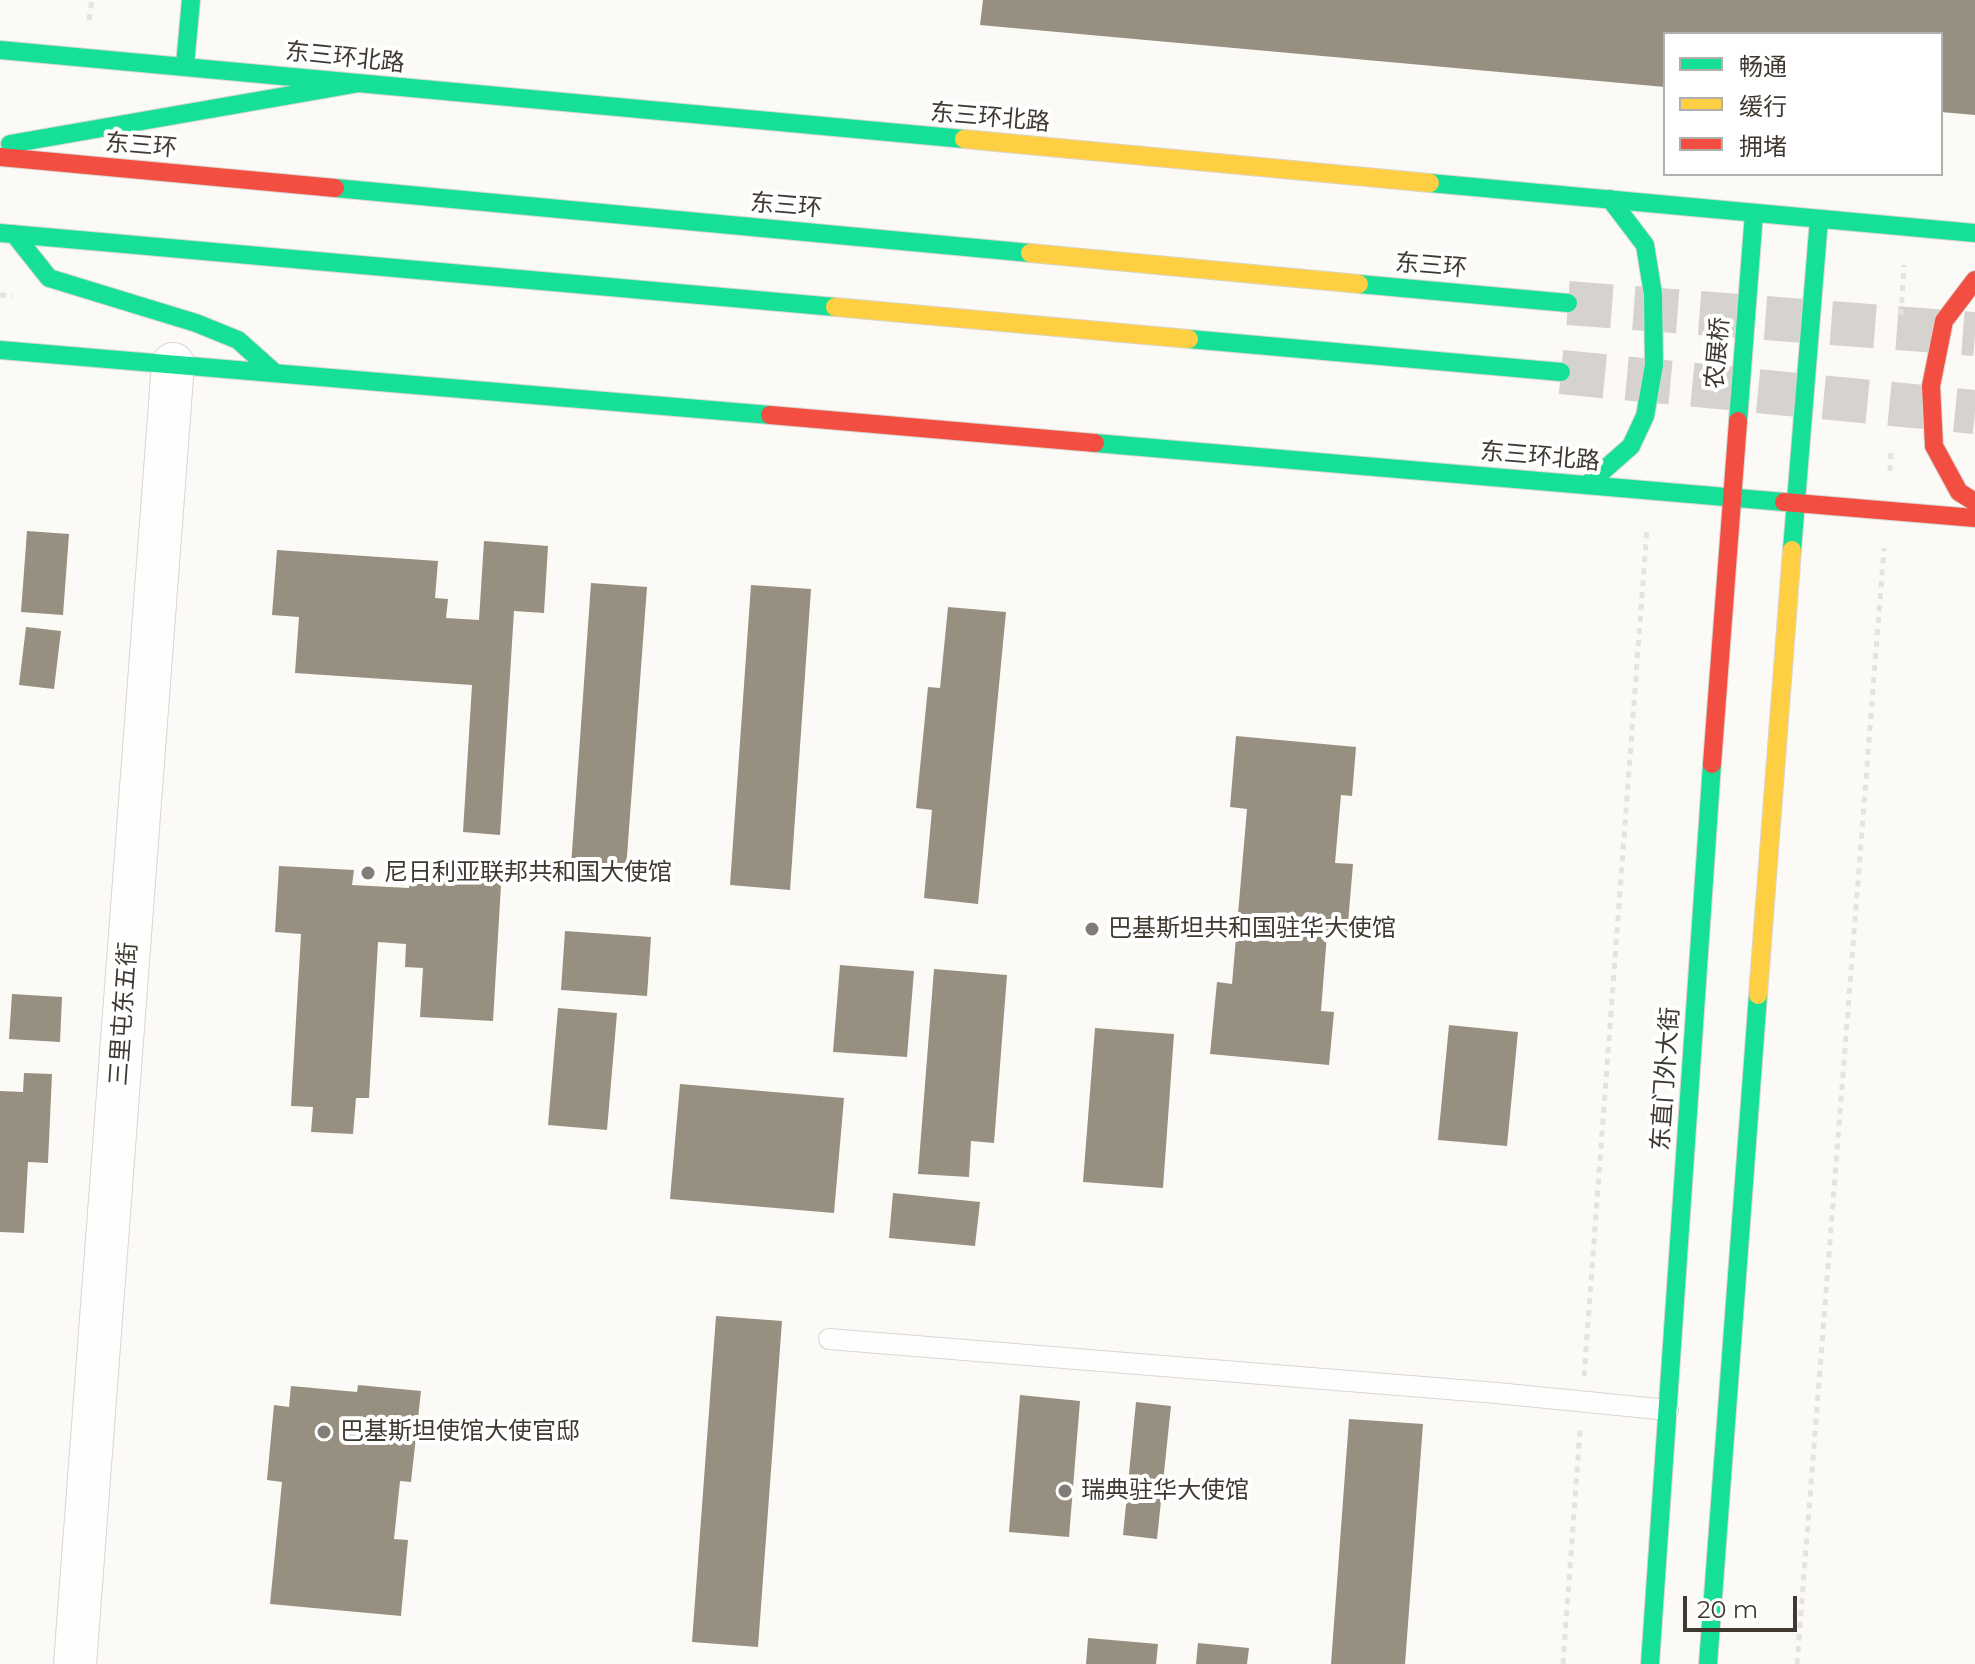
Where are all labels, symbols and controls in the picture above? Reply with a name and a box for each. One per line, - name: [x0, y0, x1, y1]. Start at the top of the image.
- legend: [1663, 32, 1943, 176]
- street label: 东三环北路: [284, 37, 406, 79]
- text: 畅通: [1739, 52, 1787, 81]
- text: 缓行: [1739, 92, 1787, 121]
- street label: 东三环北路: [929, 98, 1051, 138]
- street label: 东三环: [104, 129, 178, 163]
- text: 拥堵: [1739, 132, 1787, 161]
- street label: 东三环: [749, 189, 823, 223]
- street label: 东三环: [1394, 249, 1468, 283]
- street label: 农展桥: [1701, 316, 1735, 390]
- street label: 东三环北路: [1479, 437, 1601, 477]
- place label: 尼日利亚联邦共和国大使馆: [384, 859, 672, 887]
- marker: 尼日利亚联邦共和国大使馆: [359, 864, 377, 882]
- place label: 巴基斯坦共和国驻华大使馆: [1108, 915, 1396, 943]
- marker: 巴基斯坦共和国驻华大使馆: [1083, 920, 1101, 938]
- street label: 三里屯东五街: [105, 941, 143, 1087]
- street label: 东直门外大街: [1647, 1006, 1685, 1152]
- place label: 巴基斯坦使馆大使官邸: [340, 1418, 580, 1446]
- marker: 巴基斯坦使馆大使官邸: [315, 1423, 333, 1441]
- place label: 瑞典驻华大使馆: [1081, 1477, 1249, 1505]
- marker: 瑞典驻华大使馆: [1056, 1482, 1074, 1500]
- scale bar: [1687, 1580, 1801, 1630]
- text: 20 m: [1697, 1595, 1758, 1624]

